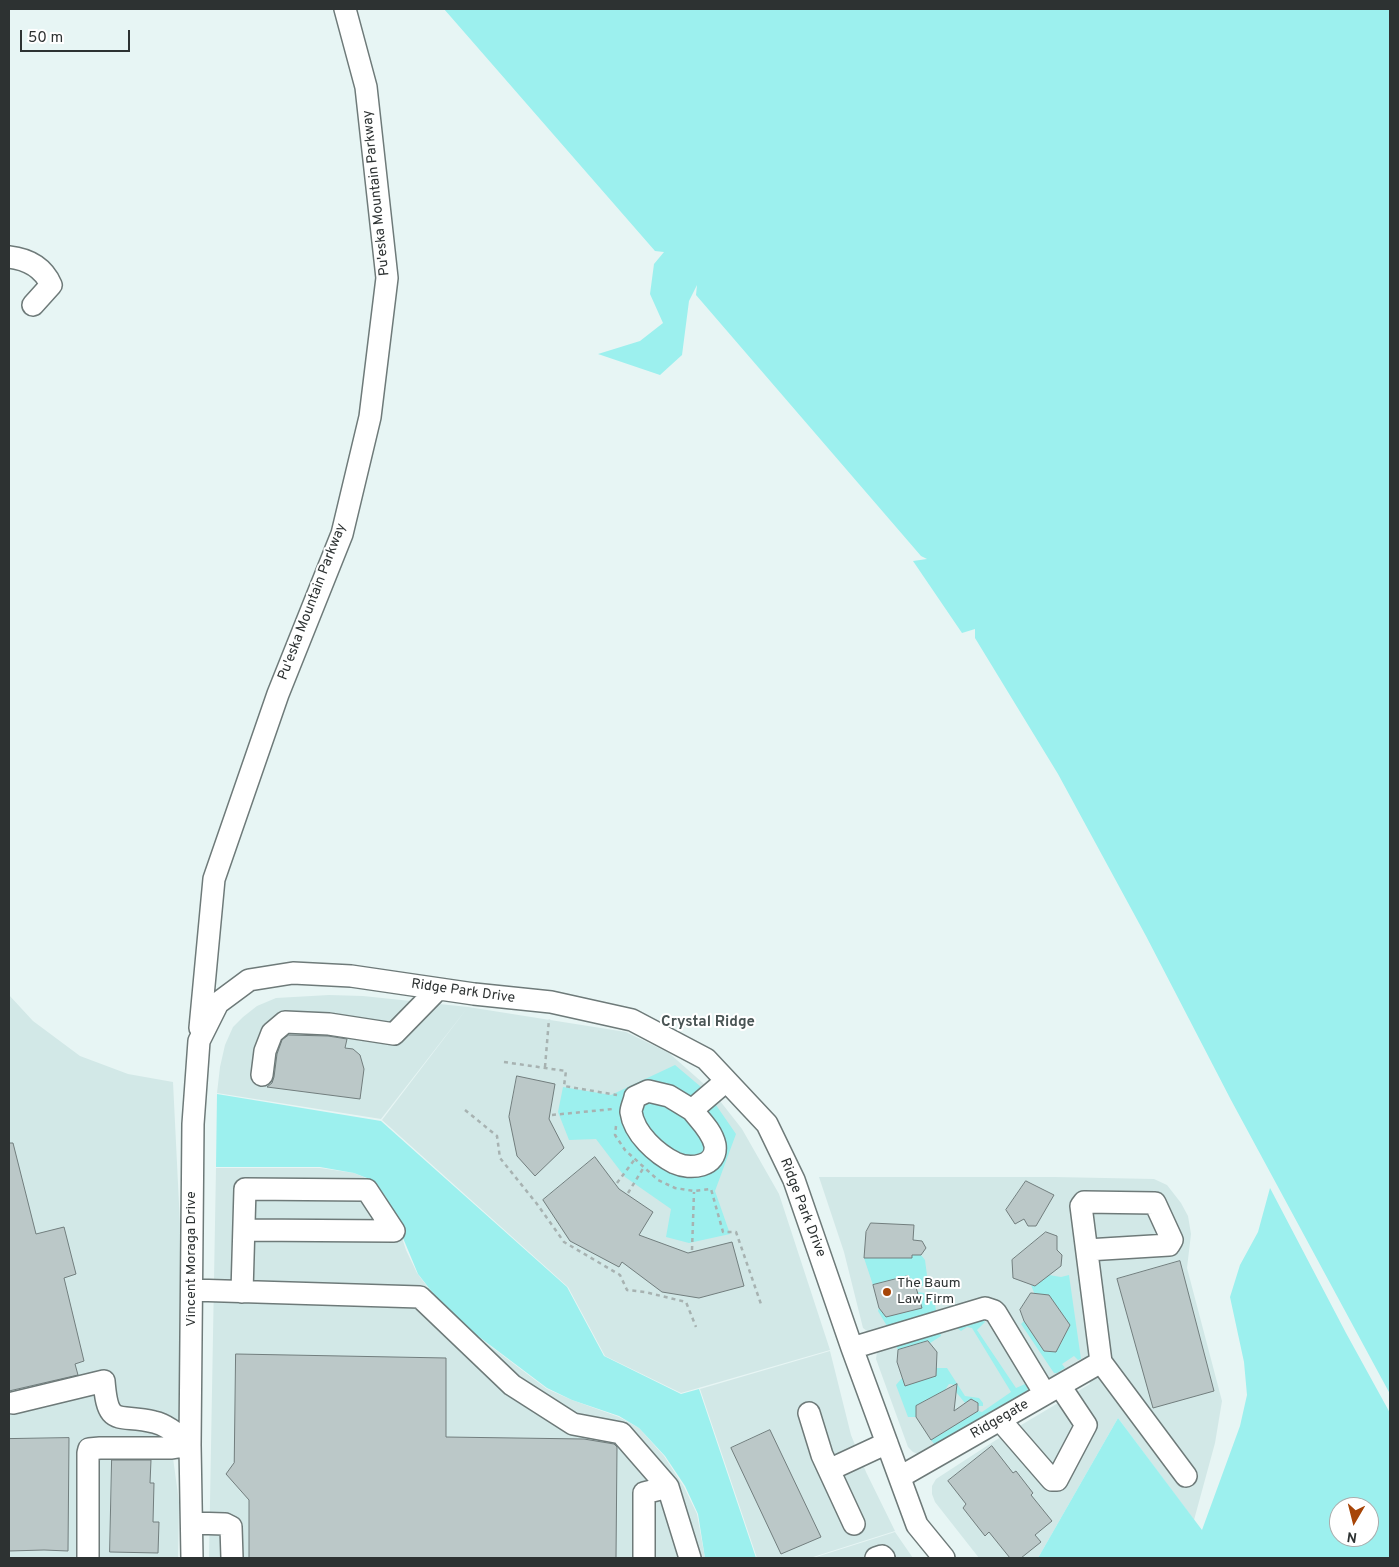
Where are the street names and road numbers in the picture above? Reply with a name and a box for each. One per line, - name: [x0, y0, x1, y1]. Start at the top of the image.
- street label: Pu'eska Mountain Parkway: [360, 109, 394, 277]
- street label: Pu'eska Mountain Parkway: [275, 521, 351, 683]
- street label: Ridge Park Drive: [410, 976, 516, 1008]
- street label: Ridge Park Drive: [775, 1156, 829, 1260]
- street label: Vincent Moraga Drive: [184, 1191, 200, 1327]
- street label: Ridgegate: [968, 1397, 1032, 1443]

